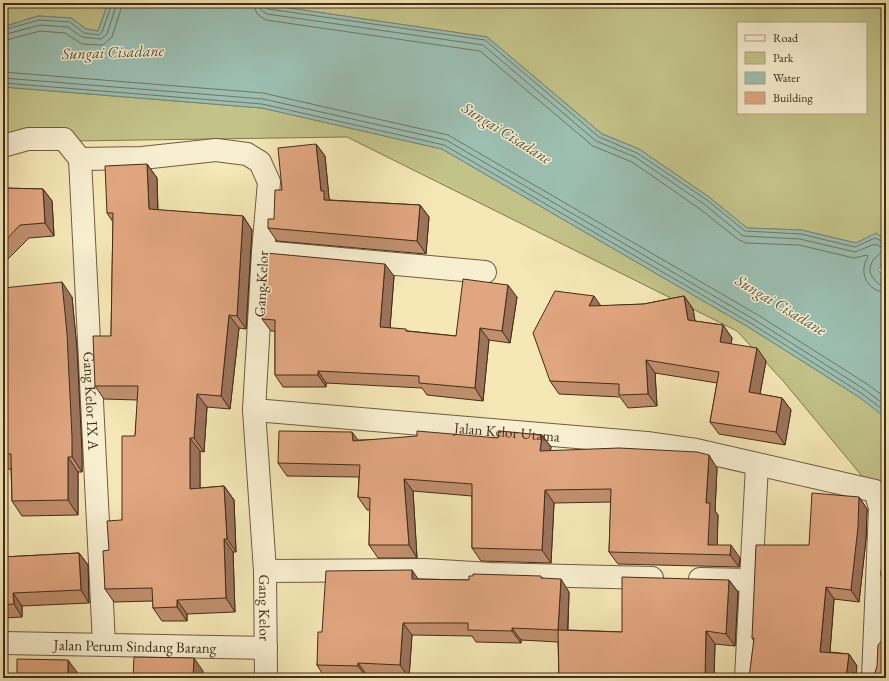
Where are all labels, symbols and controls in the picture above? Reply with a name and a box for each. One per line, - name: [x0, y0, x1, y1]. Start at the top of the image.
- legend: [737, 22, 867, 114]
- text: Road: [773, 30, 799, 46]
- water label: Sungai Cisadane: [61, 40, 165, 64]
- text: Park: [773, 50, 794, 66]
- text: Water: [773, 70, 800, 86]
- text: Building: [773, 90, 814, 106]
- water label: Sungai Cisadane: [457, 96, 556, 169]
- street label: Gang Kelor: [250, 250, 272, 318]
- water label: Sungai Cisadane: [731, 269, 831, 341]
- street label: Gang Kelor IX A: [80, 351, 104, 451]
- street label: Jalan Kelor Utama: [451, 417, 561, 445]
- street label: Gang Kelor: [256, 574, 275, 641]
- street label: Jalan Perum Sindang Barang: [52, 634, 217, 657]

